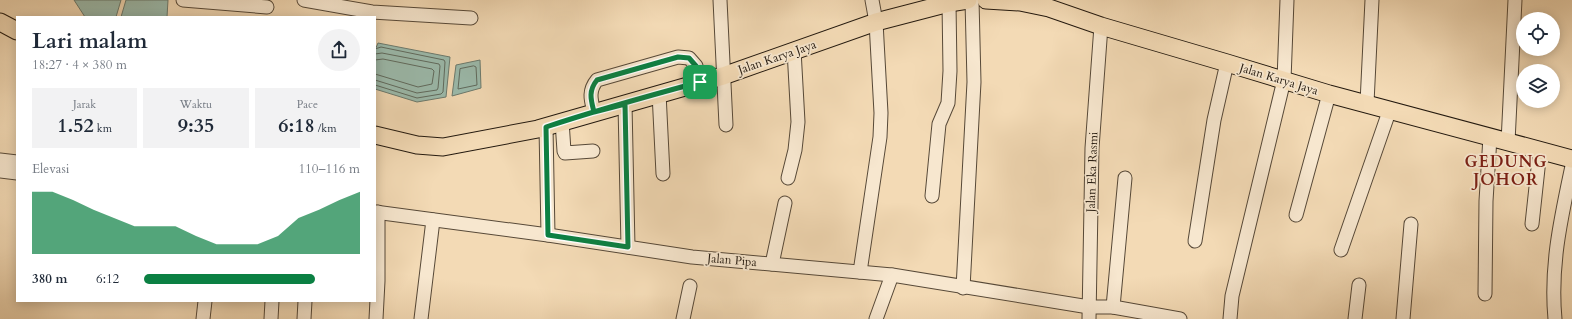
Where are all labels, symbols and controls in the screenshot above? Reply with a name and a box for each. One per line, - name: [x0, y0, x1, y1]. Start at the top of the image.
- map controls: [1516, 12, 1560, 108]
- button: locate: [1516, 12, 1560, 56]
- text: Lari malam: [32, 26, 147, 56]
- button: share: [318, 29, 360, 71]
- street label: Jalan Karya Jaya: [734, 36, 819, 78]
- text: 18:27 · 4 × 380 m: [32, 56, 127, 74]
- street label: Jalan Karya Jaya: [1236, 59, 1321, 99]
- button: layers: [1516, 64, 1560, 108]
- pin: [683, 65, 717, 99]
- icon: arrive: [689, 71, 711, 93]
- text: Jarak: [73, 97, 96, 112]
- text: Waktu: [180, 97, 212, 112]
- text: Pace: [297, 97, 318, 112]
- text: 1.52: [57, 112, 94, 139]
- text: 9:35: [178, 112, 214, 139]
- text: 6:18: [278, 112, 315, 139]
- text: km: [94, 121, 112, 136]
- text: /km: [315, 121, 336, 136]
- street label: Jalan Eka Rasmi: [1083, 131, 1101, 215]
- district label: GEDUNG JOHOR: [1465, 151, 1547, 191]
- text: Elevasi: [32, 160, 69, 178]
- text: 110–116 m: [298, 160, 360, 178]
- street label: Jalan Pipa: [705, 250, 758, 270]
- text: 380 m: [32, 270, 67, 288]
- text: 6:12: [96, 270, 119, 288]

